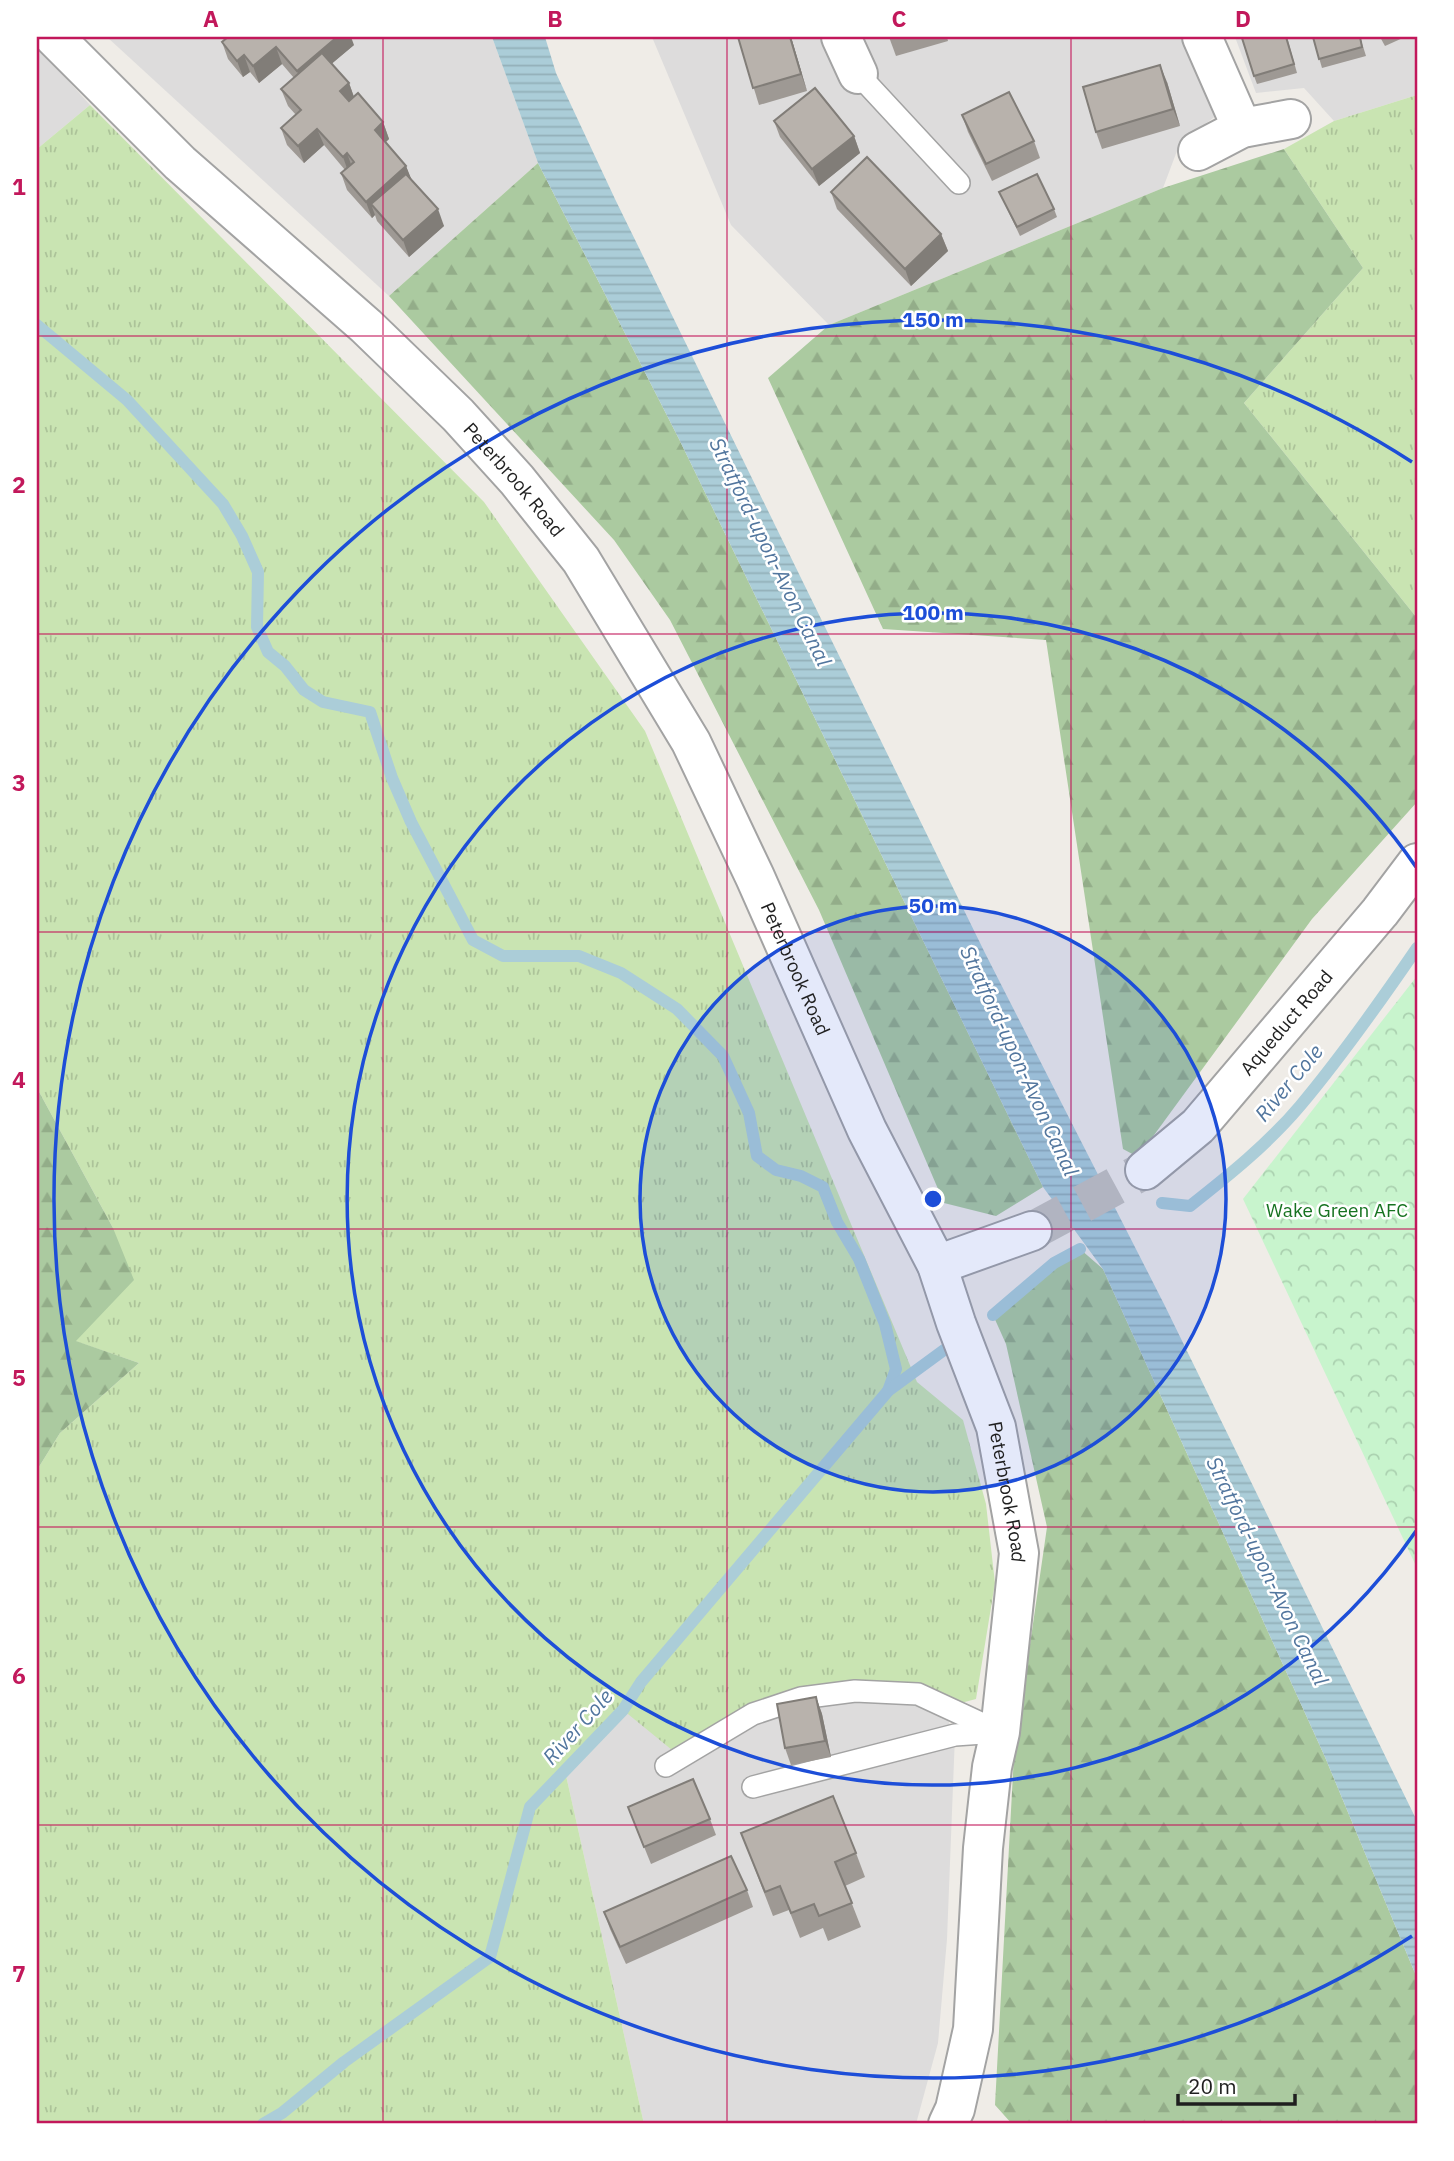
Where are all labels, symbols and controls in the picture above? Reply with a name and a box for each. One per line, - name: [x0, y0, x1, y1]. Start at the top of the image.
- text: A: [203, 3, 219, 33]
- text: B: [547, 3, 563, 33]
- text: C: [892, 3, 907, 33]
- text: D: [1235, 3, 1251, 33]
- text: 1: [12, 171, 26, 201]
- text: 150 m: [902, 305, 964, 333]
- street label: Peterbrook Road: [459, 417, 570, 542]
- water label: Stratford-upon-Avon Canal: [703, 433, 839, 671]
- text: 2: [12, 469, 26, 499]
- text: 100 m: [902, 598, 964, 626]
- text: 3: [12, 767, 26, 797]
- text: 50 m: [909, 891, 957, 919]
- street label: Peterbrook Road: [756, 898, 835, 1039]
- water label: Stratford-upon-Avon Canal: [954, 941, 1086, 1181]
- street label: Aqueduct Road: [1235, 965, 1338, 1080]
- water label: River Cole: [1248, 1038, 1329, 1127]
- text: 4: [12, 1064, 26, 1094]
- centre of rings: [921, 1187, 945, 1211]
- park label: Wake Green AFC: [1266, 1198, 1408, 1222]
- text: 5: [12, 1362, 26, 1392]
- street label: Peterbrook Road: [983, 1419, 1031, 1564]
- water label: Stratford-upon-Avon Canal: [1200, 1452, 1336, 1690]
- text: 6: [12, 1660, 26, 1690]
- water label: River Cole: [536, 1682, 619, 1770]
- text: 7: [12, 1958, 26, 1988]
- scale bar: [1178, 2063, 1295, 2107]
- text: 20 m: [1188, 2072, 1237, 2100]

